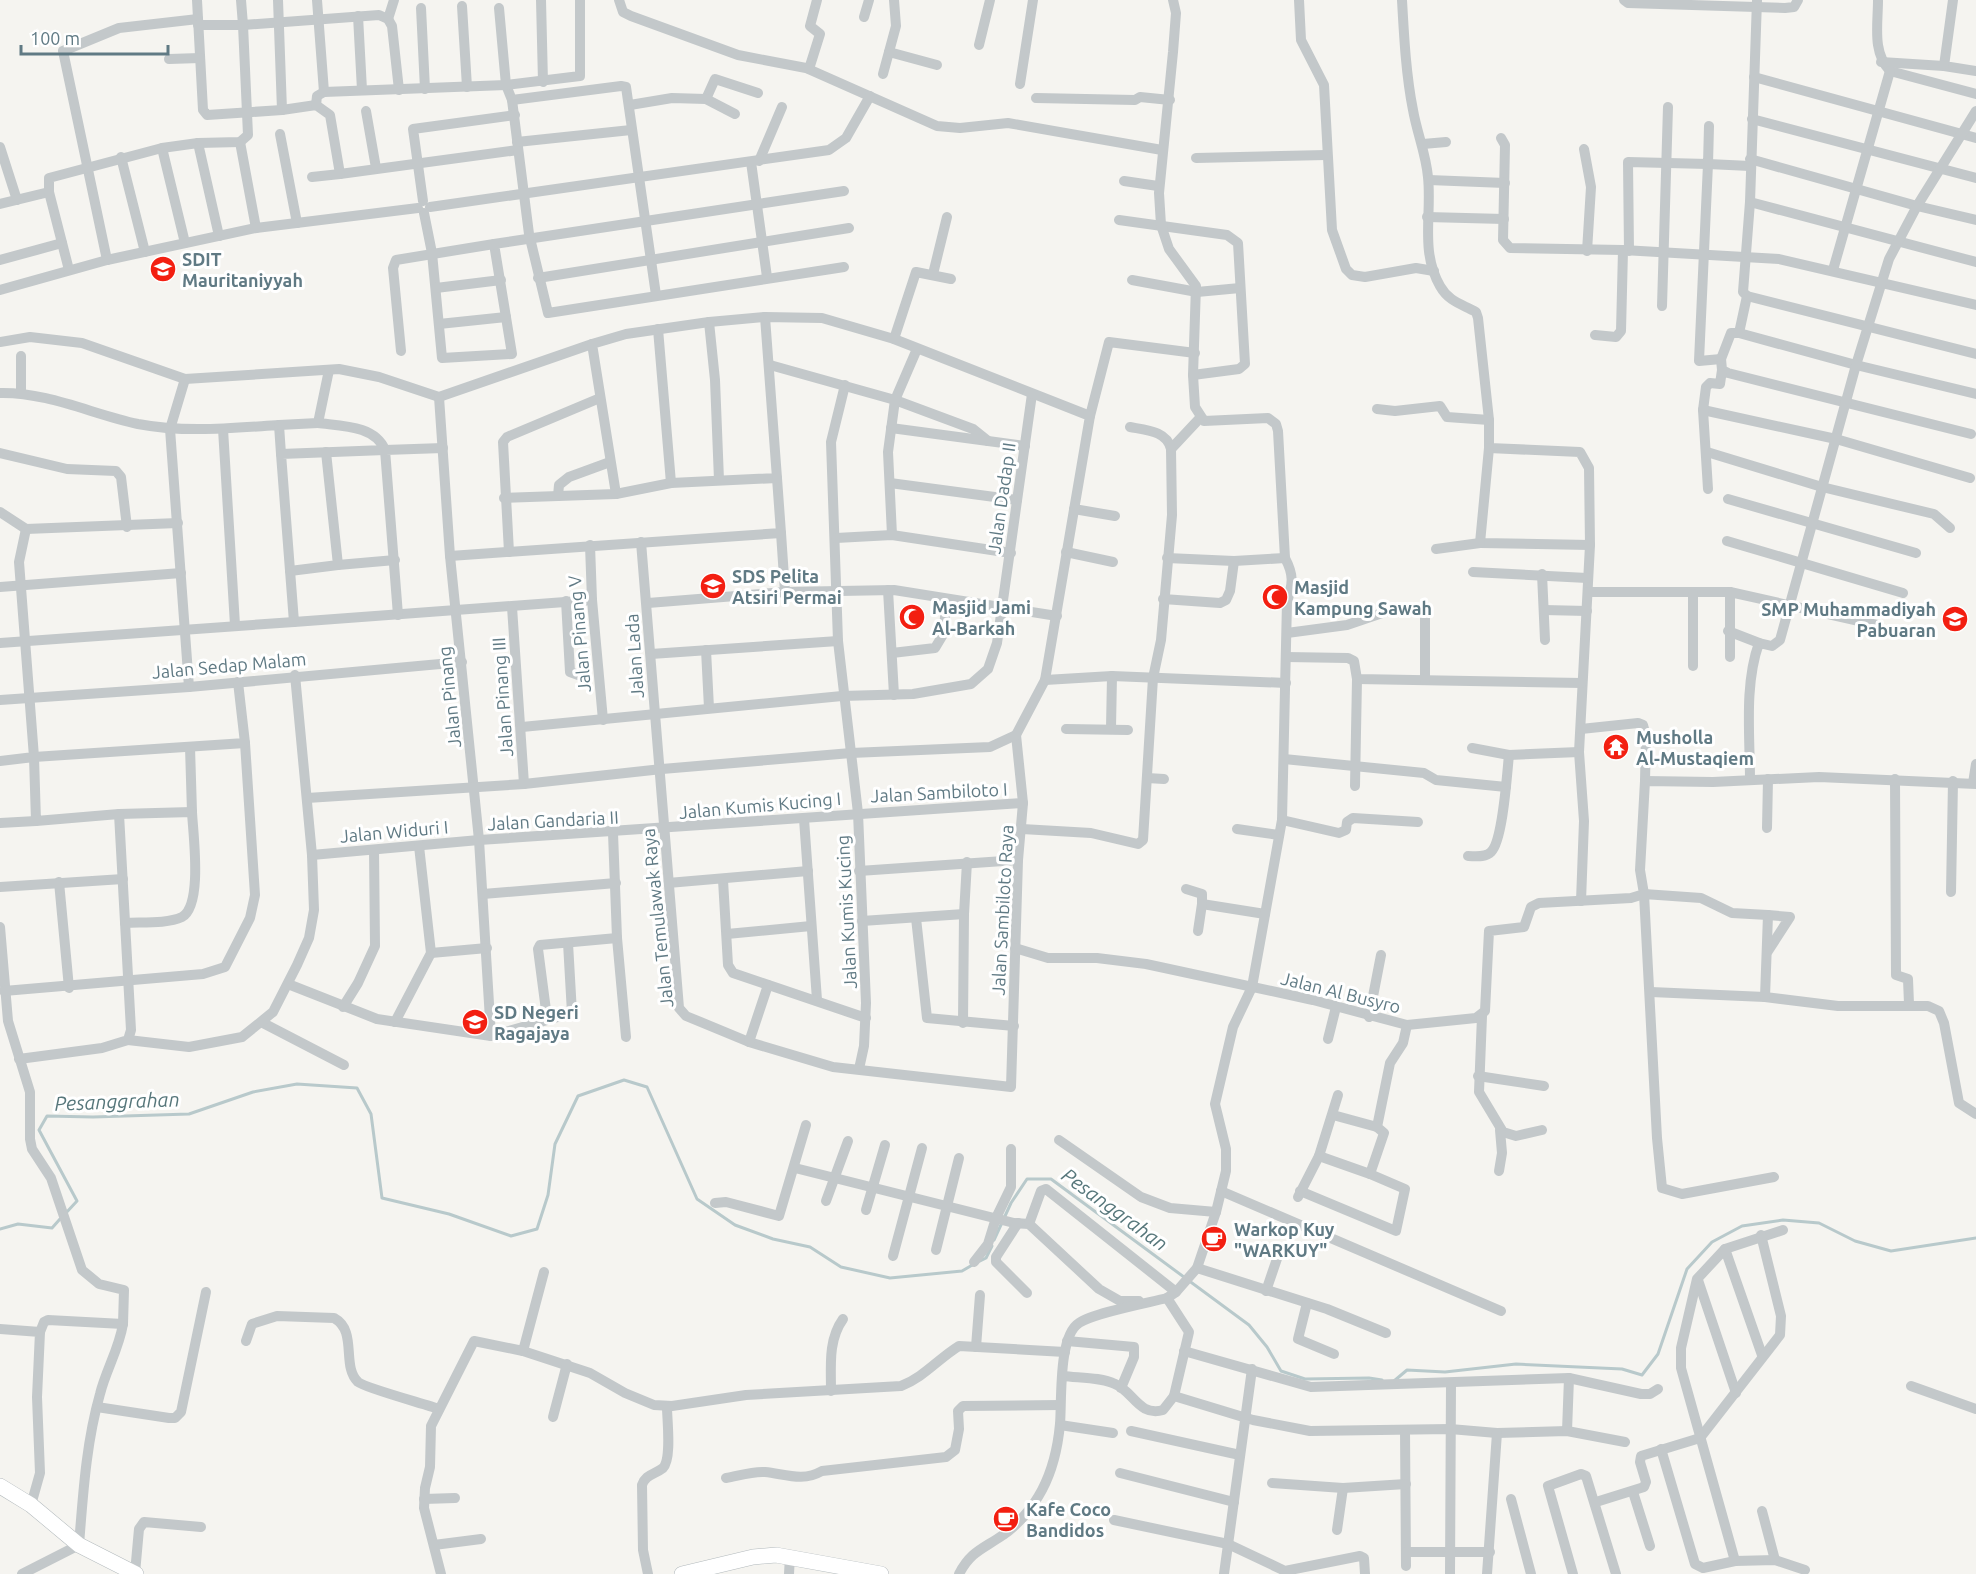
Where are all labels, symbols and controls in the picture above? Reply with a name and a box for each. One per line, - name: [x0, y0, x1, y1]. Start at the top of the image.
- scale bar: [21, 18, 168, 56]
- text: 100 m: [30, 28, 80, 48]
- place label: SDIT Mauritaniyyah: [182, 249, 303, 290]
- school or university icon: SDIT Mauritaniyyah: [148, 254, 178, 284]
- street label: Jalan Dadap II: [983, 441, 1019, 555]
- place label: SDS Pelita Atsiri Permai: [732, 566, 842, 607]
- school or university icon: SDS Pelita Atsiri Permai: [698, 571, 728, 601]
- street label: Jalan Pinang V: [564, 574, 594, 693]
- place label: Masjid Kampung Sawah: [1294, 577, 1432, 618]
- mosque icon: Masjid Kampung Sawah: [1260, 582, 1290, 612]
- place label: Masjid Jami Al-Barkah: [932, 597, 1031, 638]
- place label: SMP Muhammadiyah Pabuaran: [1761, 599, 1936, 640]
- mosque icon: Masjid Jami Al-Barkah: [897, 602, 927, 632]
- school or university icon: SMP Muhammadiyah Pabuaran: [1940, 604, 1970, 634]
- street label: Jalan Lada: [621, 613, 647, 699]
- street label: Jalan Pinang III: [488, 637, 516, 757]
- street label: Jalan Pinang: [434, 645, 464, 749]
- street label: Jalan Sedap Malam: [151, 648, 307, 682]
- place label: Musholla Al-Mustaqiem: [1636, 727, 1754, 768]
- temple icon: Musholla Al-Mustaqiem: [1601, 732, 1631, 762]
- street label: Jalan Sambiloto I: [870, 778, 1008, 806]
- street label: Jalan Kumis Kucing I: [678, 788, 842, 822]
- street label: Jalan Gandaria II: [487, 807, 619, 833]
- street label: Jalan Widuri I: [339, 816, 449, 846]
- street label: Jalan Sambiloto Raya: [988, 824, 1016, 996]
- street label: Jalan Temulawak Raya: [638, 827, 676, 1009]
- street label: Jalan Kumis Kucing: [832, 835, 860, 989]
- street label: Jalan Al Busyro: [1279, 967, 1403, 1017]
- place label: SD Negeri Ragajaya: [494, 1002, 579, 1043]
- school or university icon: SD Negeri Ragajaya: [460, 1007, 490, 1037]
- water label: Pesanggrahan: [54, 1087, 180, 1115]
- water label: Pesanggrahan: [1058, 1163, 1172, 1255]
- place label: Warkop Kuy "WARKUY": [1234, 1219, 1335, 1260]
- cafe icon: Warkop Kuy "WARKUY": [1199, 1224, 1229, 1254]
- place label: Kafe Coco Bandidos: [1026, 1499, 1111, 1540]
- cafe icon: Kafe Coco Bandidos: [991, 1504, 1021, 1534]

